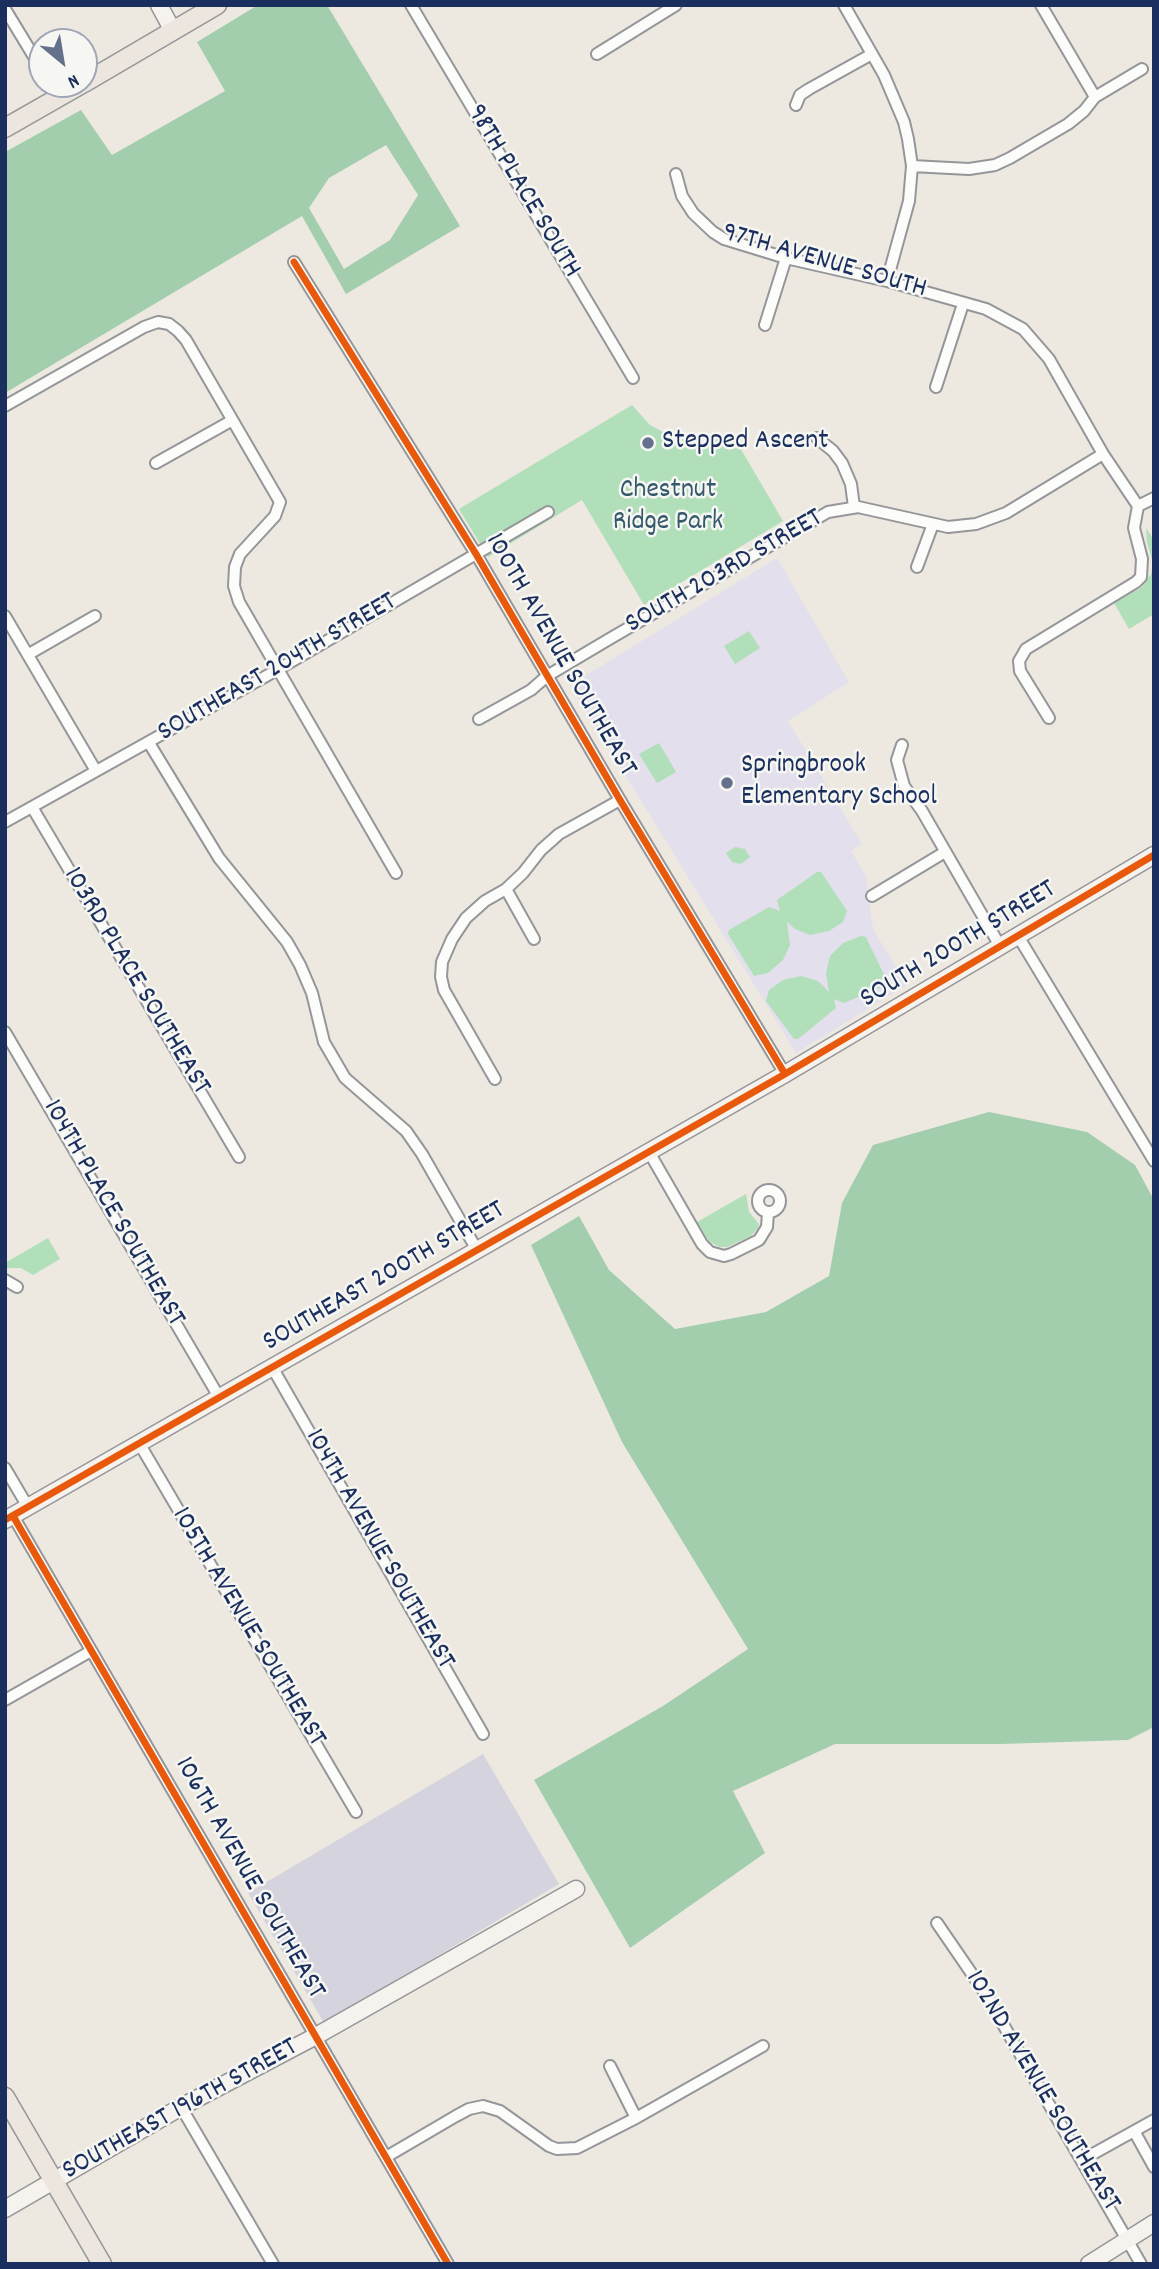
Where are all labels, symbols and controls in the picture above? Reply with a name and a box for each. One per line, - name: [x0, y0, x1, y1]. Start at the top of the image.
- north arrow: [28, 28, 98, 98]
- text: N: [62, 66, 84, 94]
- street label: 98TH PLACE SOUTH: [457, 99, 587, 285]
- street label: 97TH AVENUE SOUTH: [718, 218, 930, 308]
- place label: Stepped Ascent: [662, 426, 829, 460]
- marker: Stepped Ascent: [640, 435, 656, 451]
- park label: Chestnut Ridge Park: [613, 475, 723, 541]
- street label: SOUTH 203RD STREET: [620, 503, 830, 643]
- street label: 100TH AVENUE SOUTHEAST: [476, 528, 642, 784]
- street label: SOUTHEAST 204TH STREET: [153, 587, 403, 751]
- place label: Springbrook Elementary School: [741, 750, 937, 816]
- marker: Springbrook Elementary School: [719, 775, 735, 791]
- street label: 103RD PLACE SOUTHEAST: [54, 862, 216, 1102]
- street label: SOUTH 200TH STREET: [855, 874, 1063, 1018]
- street label: 104TH PLACE SOUTHEAST: [33, 1095, 191, 1333]
- street label: SOUTHEAST 200TH STREET: [258, 1195, 512, 1361]
- street label: 104TH AVENUE SOUTHEAST: [295, 1424, 461, 1676]
- street label: 105TH AVENUE SOUTHEAST: [162, 1502, 332, 1754]
- street label: 106TH AVENUE SOUTHEAST: [165, 1752, 331, 2006]
- street label: 102ND AVENUE SOUTHEAST: [956, 1965, 1126, 2219]
- street label: SOUTHEAST 196TH STREET: [57, 2032, 305, 2190]

